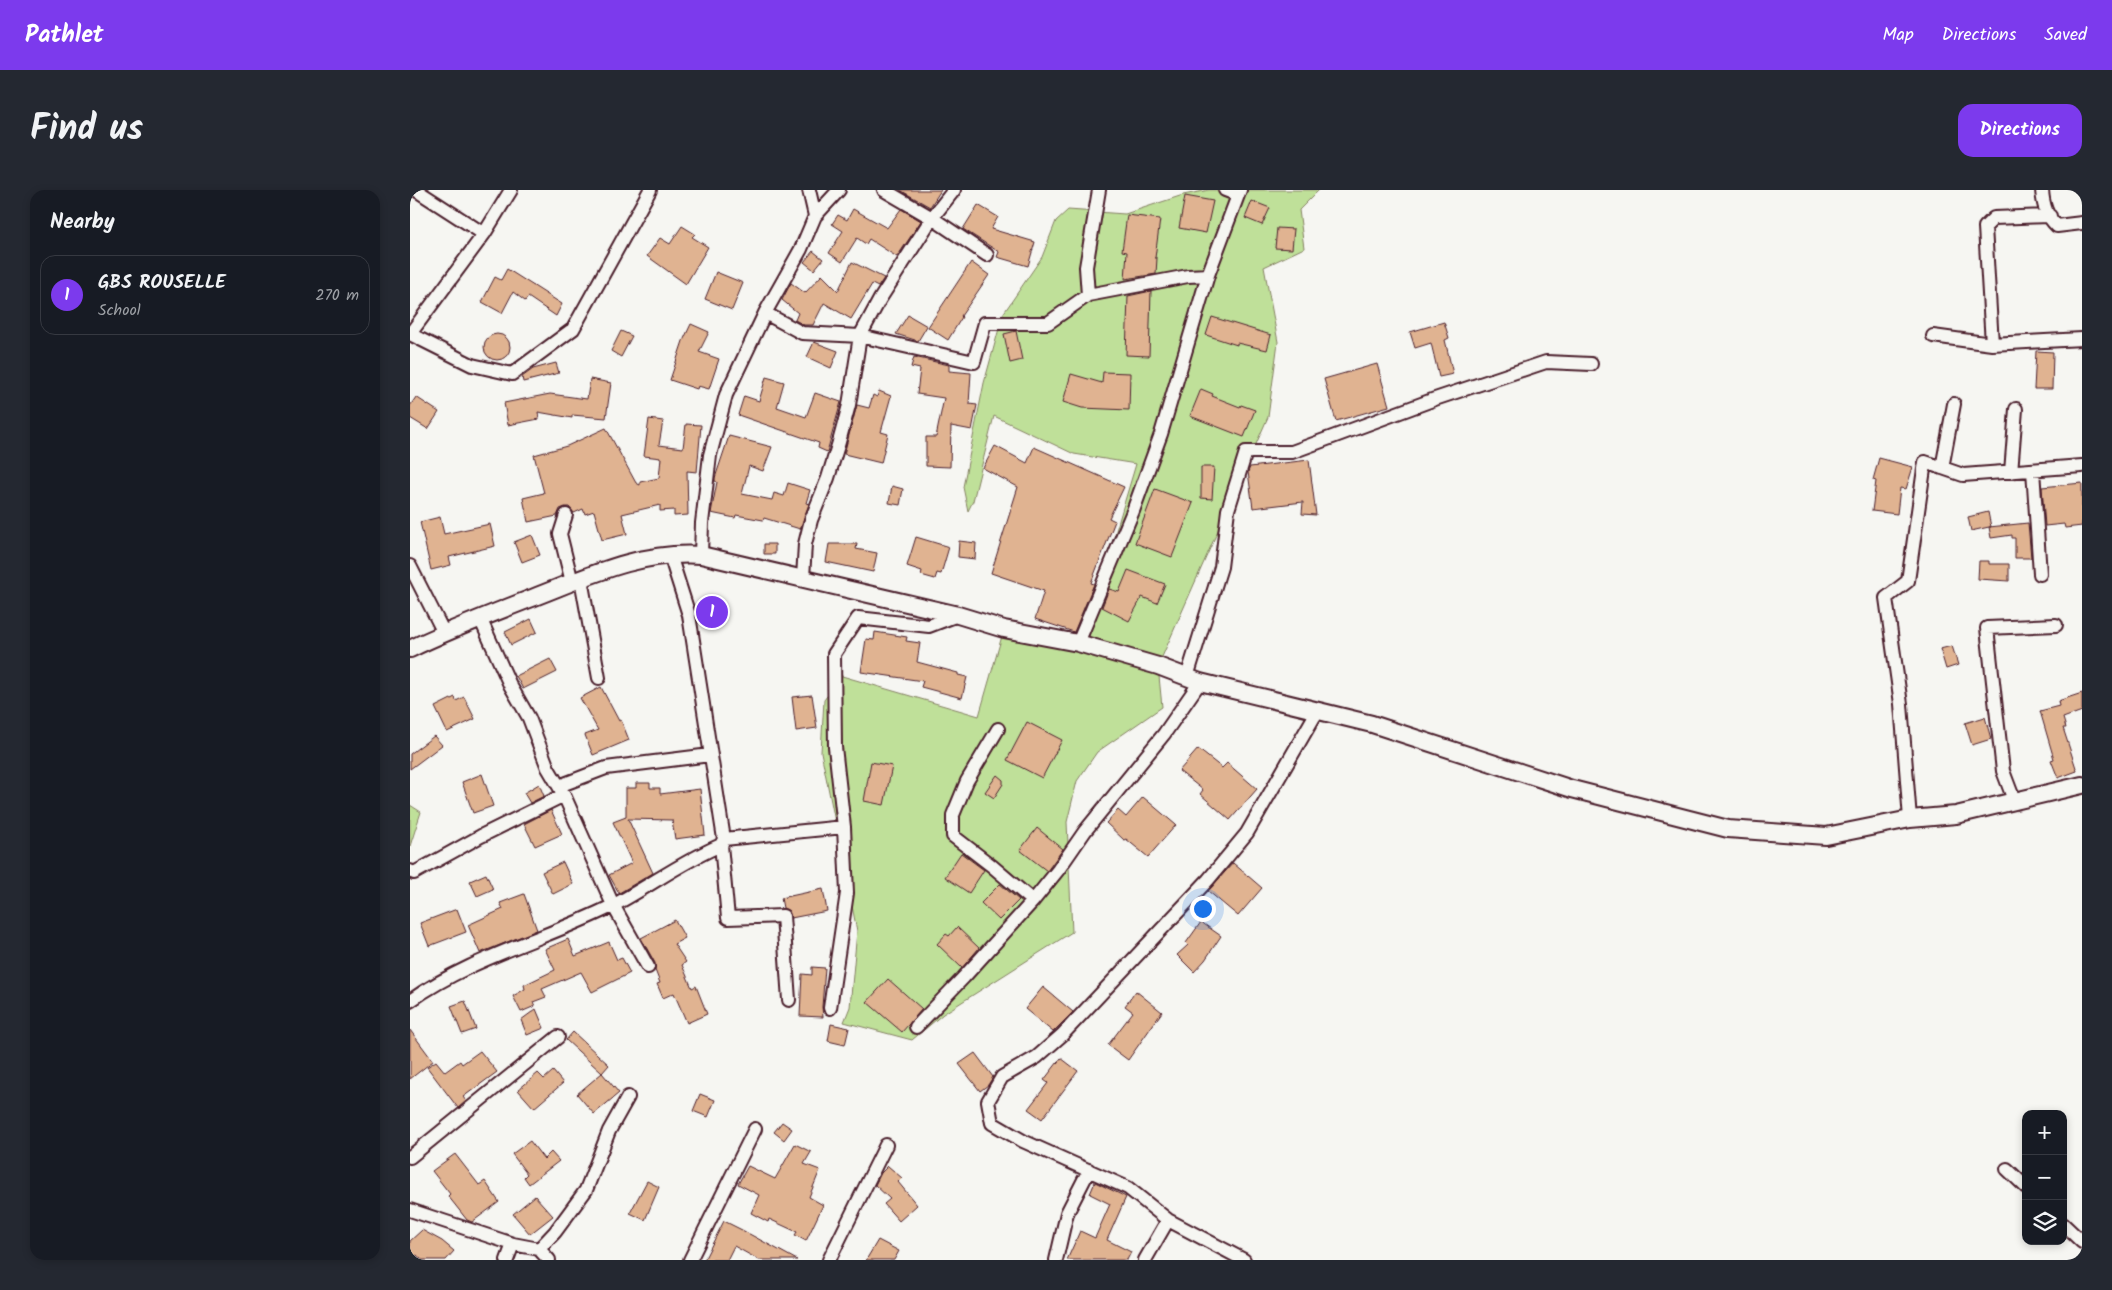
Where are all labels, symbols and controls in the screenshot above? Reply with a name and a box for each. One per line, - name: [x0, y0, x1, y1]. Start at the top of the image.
- text: Pathlet: [25, 16, 104, 55]
- text: Map: [1882, 21, 1914, 50]
- text: Directions: [1942, 21, 2016, 50]
- text: Saved: [2044, 21, 2087, 50]
- text: Find us: [30, 102, 143, 158]
- button: Directions: [1958, 104, 2082, 157]
- text: Nearby: [50, 206, 115, 239]
- text: GBS ROUSELLE: [98, 268, 226, 298]
- text: 1: [65, 283, 69, 308]
- text: 270 m: [315, 283, 359, 308]
- text: School: [98, 298, 141, 323]
- pin: 1: [696, 593, 728, 631]
- your location: [1190, 896, 1216, 922]
- map controls: [2022, 1110, 2067, 1245]
- button: +: [2022, 1110, 2067, 1155]
- button: −: [2022, 1155, 2067, 1200]
- button: layers: [2022, 1200, 2067, 1245]

